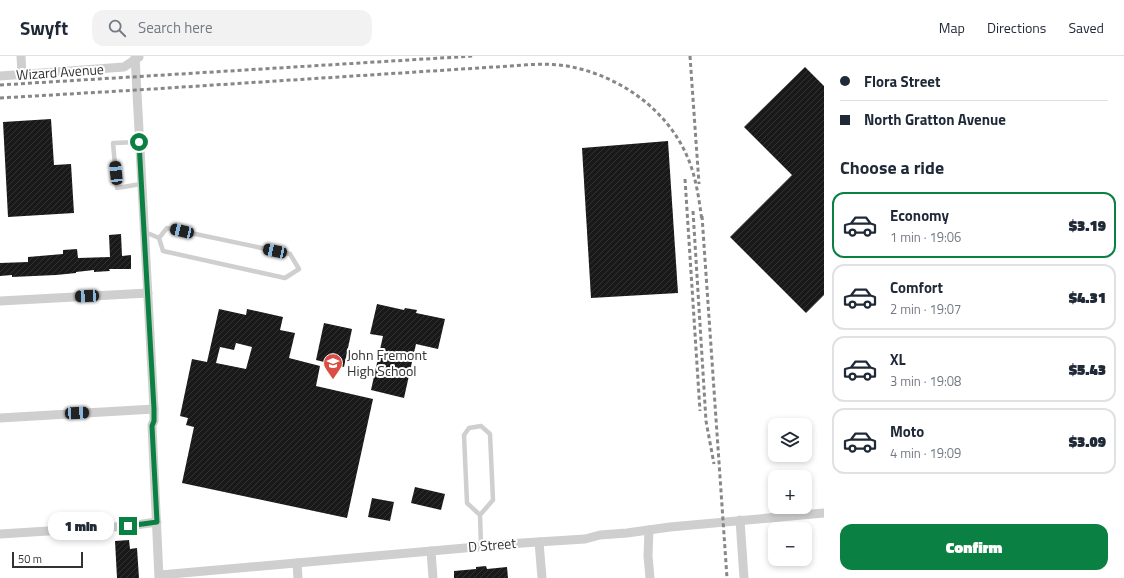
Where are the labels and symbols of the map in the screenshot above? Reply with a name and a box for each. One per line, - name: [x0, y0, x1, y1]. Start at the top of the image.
- street label: Wizard Avenue: [15, 58, 104, 85]
- route start: [130, 133, 148, 151]
- car: [109, 160, 123, 186]
- car: [169, 222, 195, 240]
- car: [262, 243, 288, 259]
- car: [75, 289, 99, 303]
- place label: John Fremont High School: [347, 344, 427, 381]
- school or university icon: John Fremont High School: [322, 352, 344, 380]
- car: [65, 406, 89, 420]
- callout: 1 min: [48, 512, 114, 540]
- route end: [119, 517, 137, 535]
- street label: D Street: [467, 532, 517, 557]
- scale bar: [12, 550, 83, 569]

